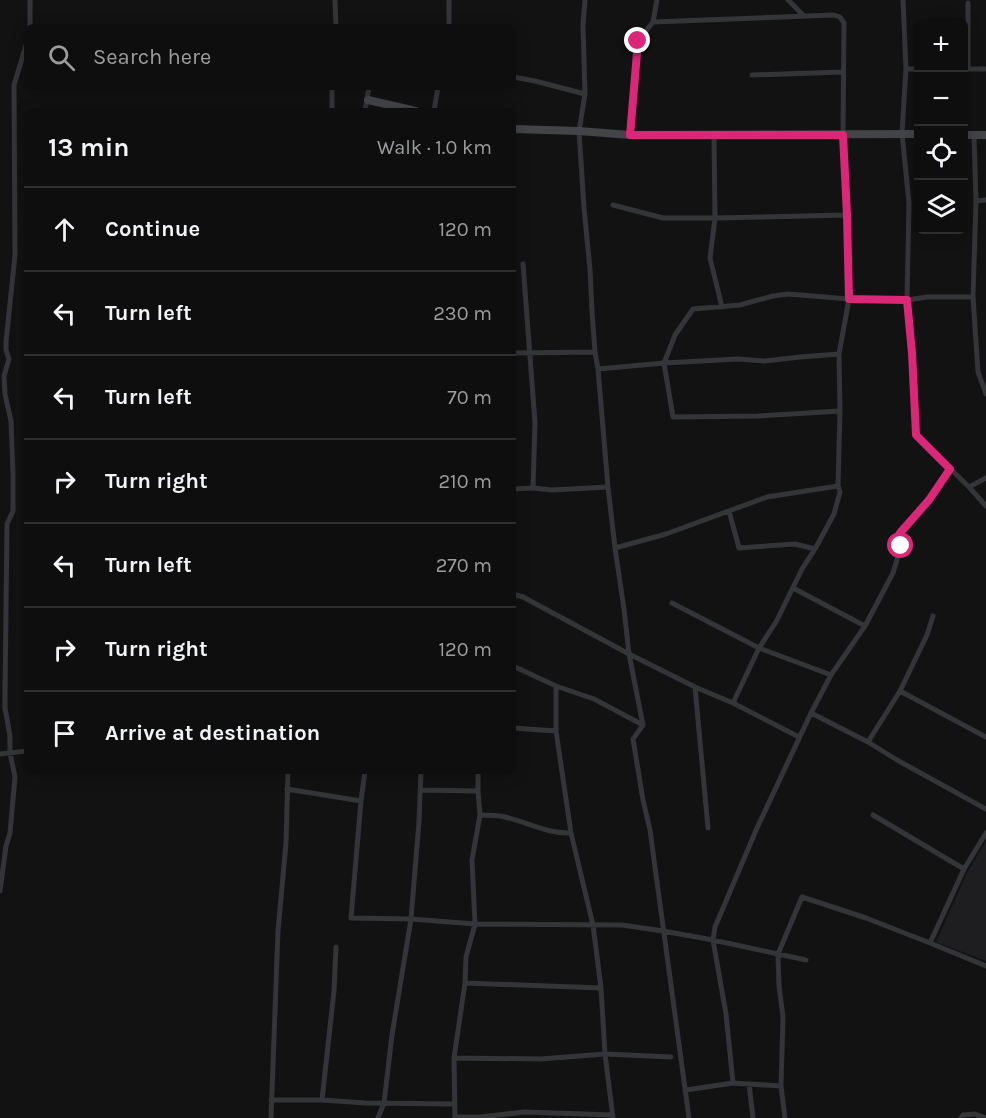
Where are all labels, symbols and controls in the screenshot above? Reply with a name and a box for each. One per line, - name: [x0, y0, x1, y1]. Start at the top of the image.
- map controls: [914, 18, 968, 234]
- button: +: [914, 18, 968, 72]
- search box: [24, 24, 516, 90]
- route end: [624, 27, 650, 53]
- icon: search: [45, 41, 78, 74]
- text: Search here: [93, 44, 211, 70]
- button: −: [914, 72, 968, 126]
- button: locate: [914, 126, 968, 180]
- text: 13 min: [48, 132, 129, 163]
- text: Walk · 1.0 km: [377, 136, 492, 159]
- button: layers: [914, 180, 968, 234]
- icon: ahead: [48, 213, 81, 246]
- text: Continue: [105, 216, 200, 242]
- text: 120 m: [438, 218, 492, 241]
- icon: left: [48, 297, 81, 330]
- text: Turn left: [105, 300, 192, 326]
- text: 230 m: [433, 302, 492, 325]
- icon: left: [48, 381, 81, 414]
- text: Turn left: [105, 384, 192, 410]
- text: 70 m: [447, 386, 492, 409]
- icon: right: [48, 465, 81, 498]
- text: Turn right: [105, 468, 208, 494]
- text: 210 m: [438, 470, 492, 493]
- route start: [887, 532, 913, 558]
- icon: left: [48, 549, 81, 582]
- text: Turn left: [105, 552, 192, 578]
- text: 270 m: [436, 554, 492, 577]
- icon: right: [48, 633, 81, 666]
- text: Turn right: [105, 636, 208, 662]
- text: 120 m: [438, 638, 492, 661]
- icon: arrive: [48, 717, 81, 750]
- text: Arrive at destination: [105, 720, 320, 746]

